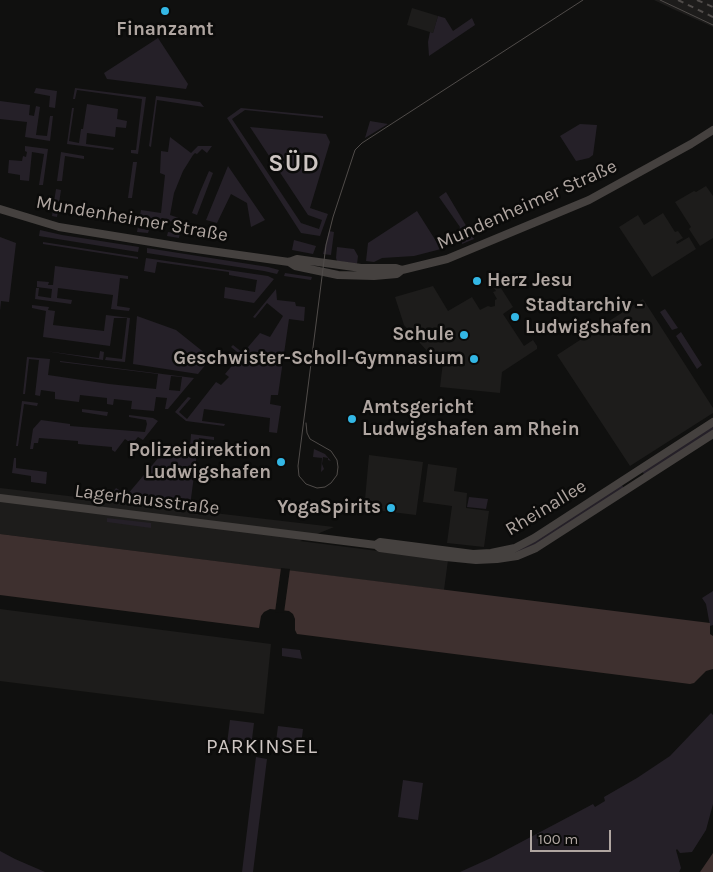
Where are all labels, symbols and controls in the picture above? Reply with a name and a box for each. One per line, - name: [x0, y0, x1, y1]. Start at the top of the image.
- marker: Finanzamt: [159, 5, 171, 17]
- place label: Finanzamt: [116, 19, 214, 41]
- district label: SÜD: [268, 150, 320, 178]
- street label: Mundenheimer Straße: [433, 155, 621, 255]
- street label: Mundenheimer Straße: [34, 191, 230, 247]
- place label: Herz Jesu: [487, 270, 573, 292]
- marker: Herz Jesu: [471, 275, 483, 287]
- place label: Stadtarchiv - Ludwigshafen: [525, 295, 652, 339]
- marker: Stadtarchiv - Ludwigshafen: [509, 311, 521, 323]
- place label: Schule: [392, 324, 454, 346]
- marker: Schule: [458, 329, 470, 341]
- place label: Geschwister-Scholl-Gymnasium: [173, 348, 464, 370]
- marker: Geschwister-Scholl-Gymnasium: [468, 353, 480, 365]
- place label: Amtsgericht Ludwigshafen am Rhein: [362, 397, 579, 441]
- marker: Amtsgericht Ludwigshafen am Rhein: [346, 413, 358, 425]
- place label: Polizeidirektion Ludwigshafen: [129, 440, 271, 484]
- marker: Polizeidirektion Ludwigshafen: [275, 456, 287, 468]
- street label: Rheinallee: [501, 475, 591, 541]
- street label: Lagerhausstraße: [73, 480, 221, 520]
- place label: YogaSpirits: [277, 497, 381, 519]
- marker: YogaSpirits: [385, 502, 397, 514]
- district label: PARKINSEL: [205, 734, 319, 760]
- scale bar: [533, 820, 614, 852]
- text: 100 m: [538, 830, 578, 848]

